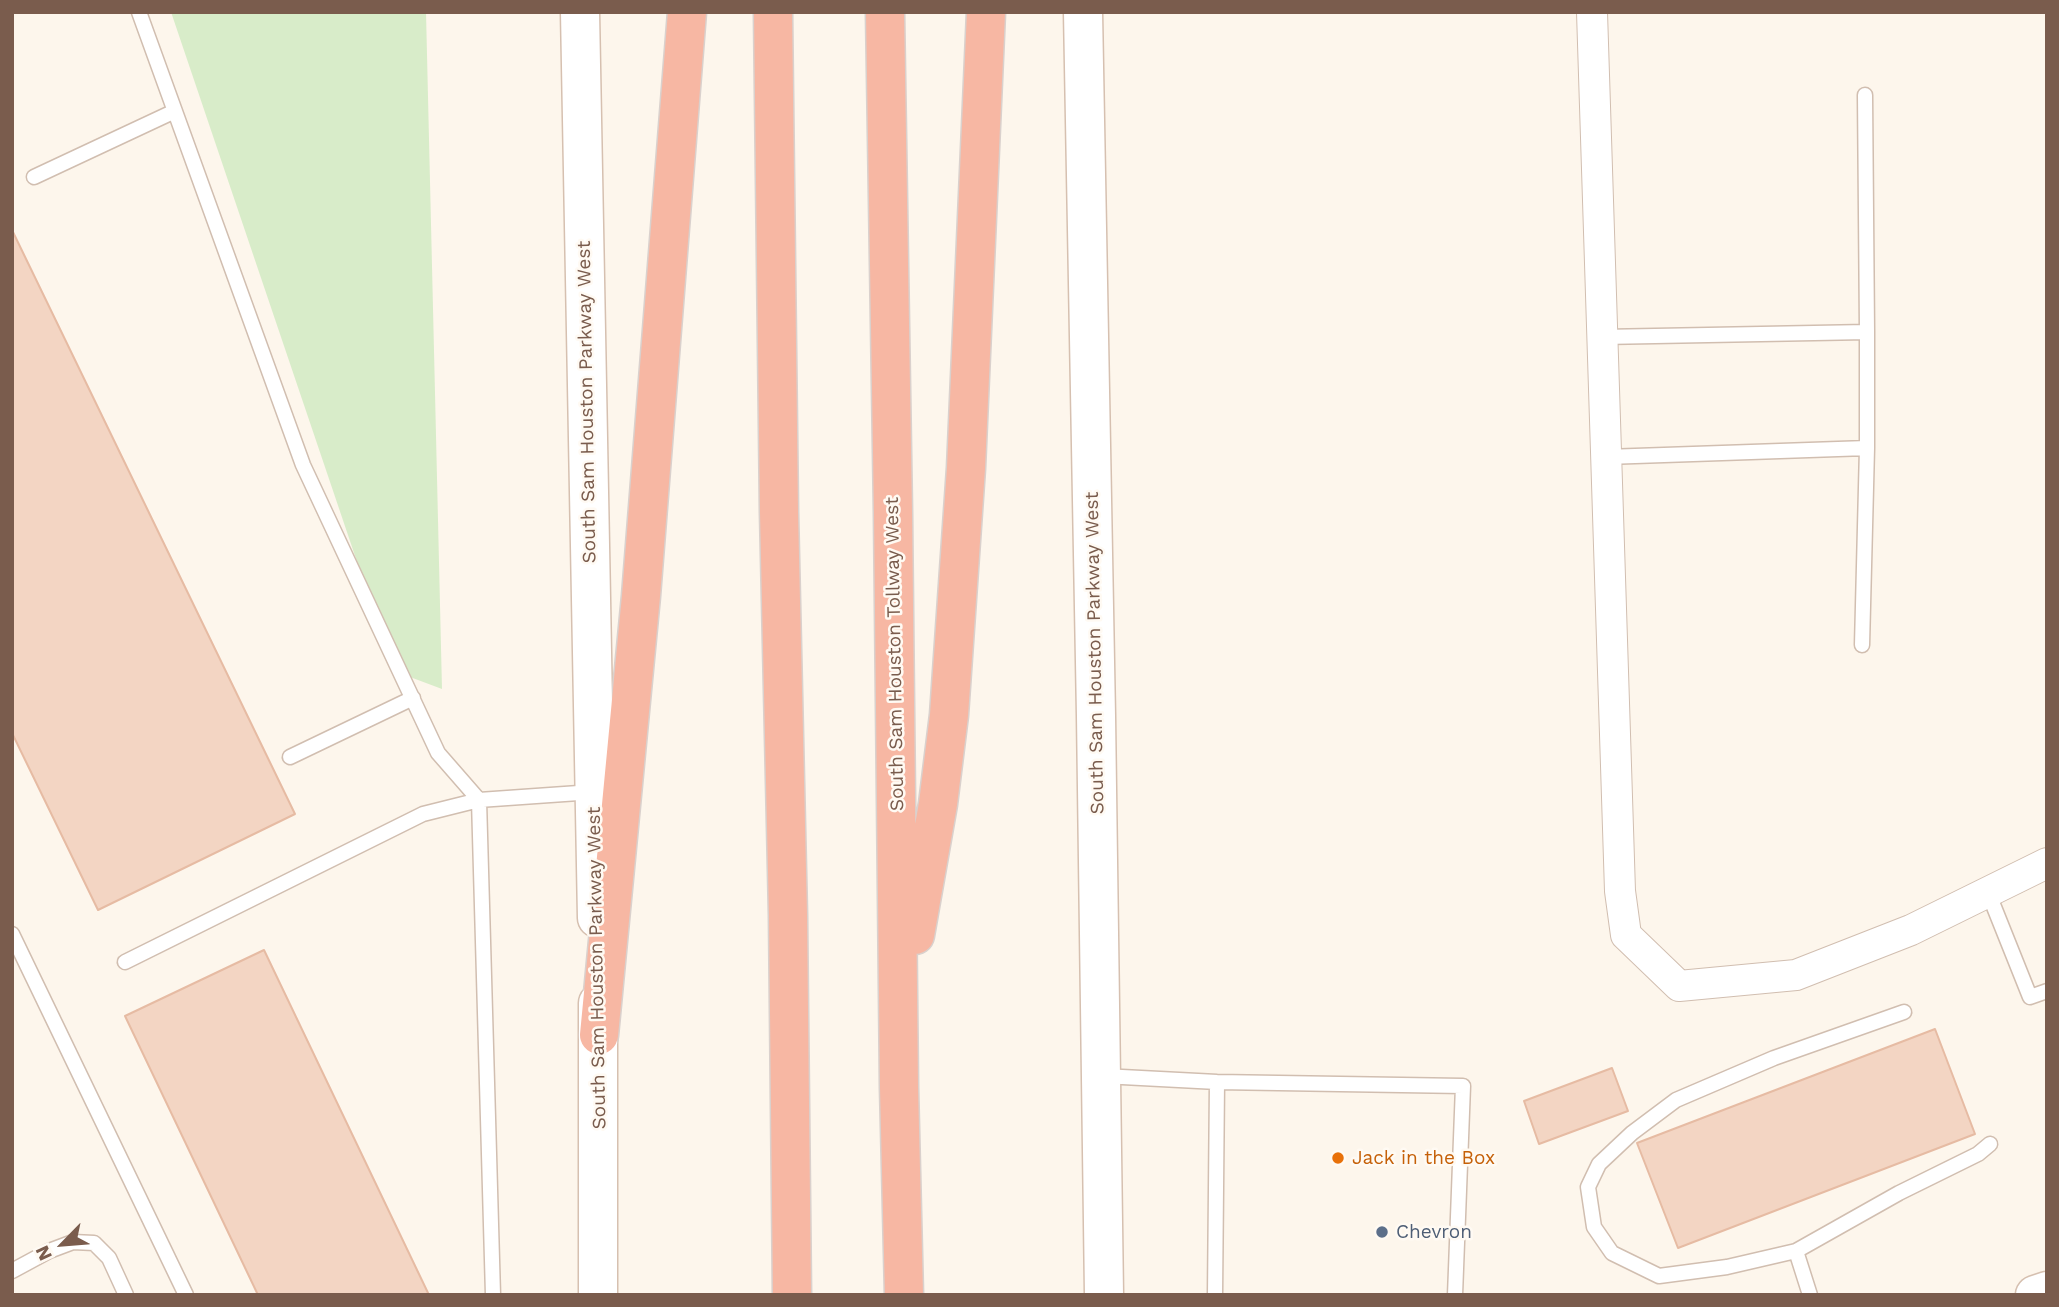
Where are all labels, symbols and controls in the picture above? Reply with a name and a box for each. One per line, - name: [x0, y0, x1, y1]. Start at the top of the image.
- street label: South Sam Houston Parkway West: [573, 240, 601, 564]
- street label: South Sam Houston Parkway West: [1081, 491, 1109, 815]
- street label: South Sam Houston Tollway West: [881, 497, 909, 811]
- street label: South Sam Houston Parkway West: [583, 806, 611, 1130]
- place label: Jack in the Box: [1352, 1147, 1495, 1169]
- marker: Jack in the Box: [1330, 1150, 1346, 1166]
- north arrow: [28, 1209, 98, 1279]
- place label: Chevron: [1396, 1221, 1472, 1243]
- marker: Chevron: [1374, 1224, 1390, 1240]
- text: N: [30, 1242, 57, 1264]

